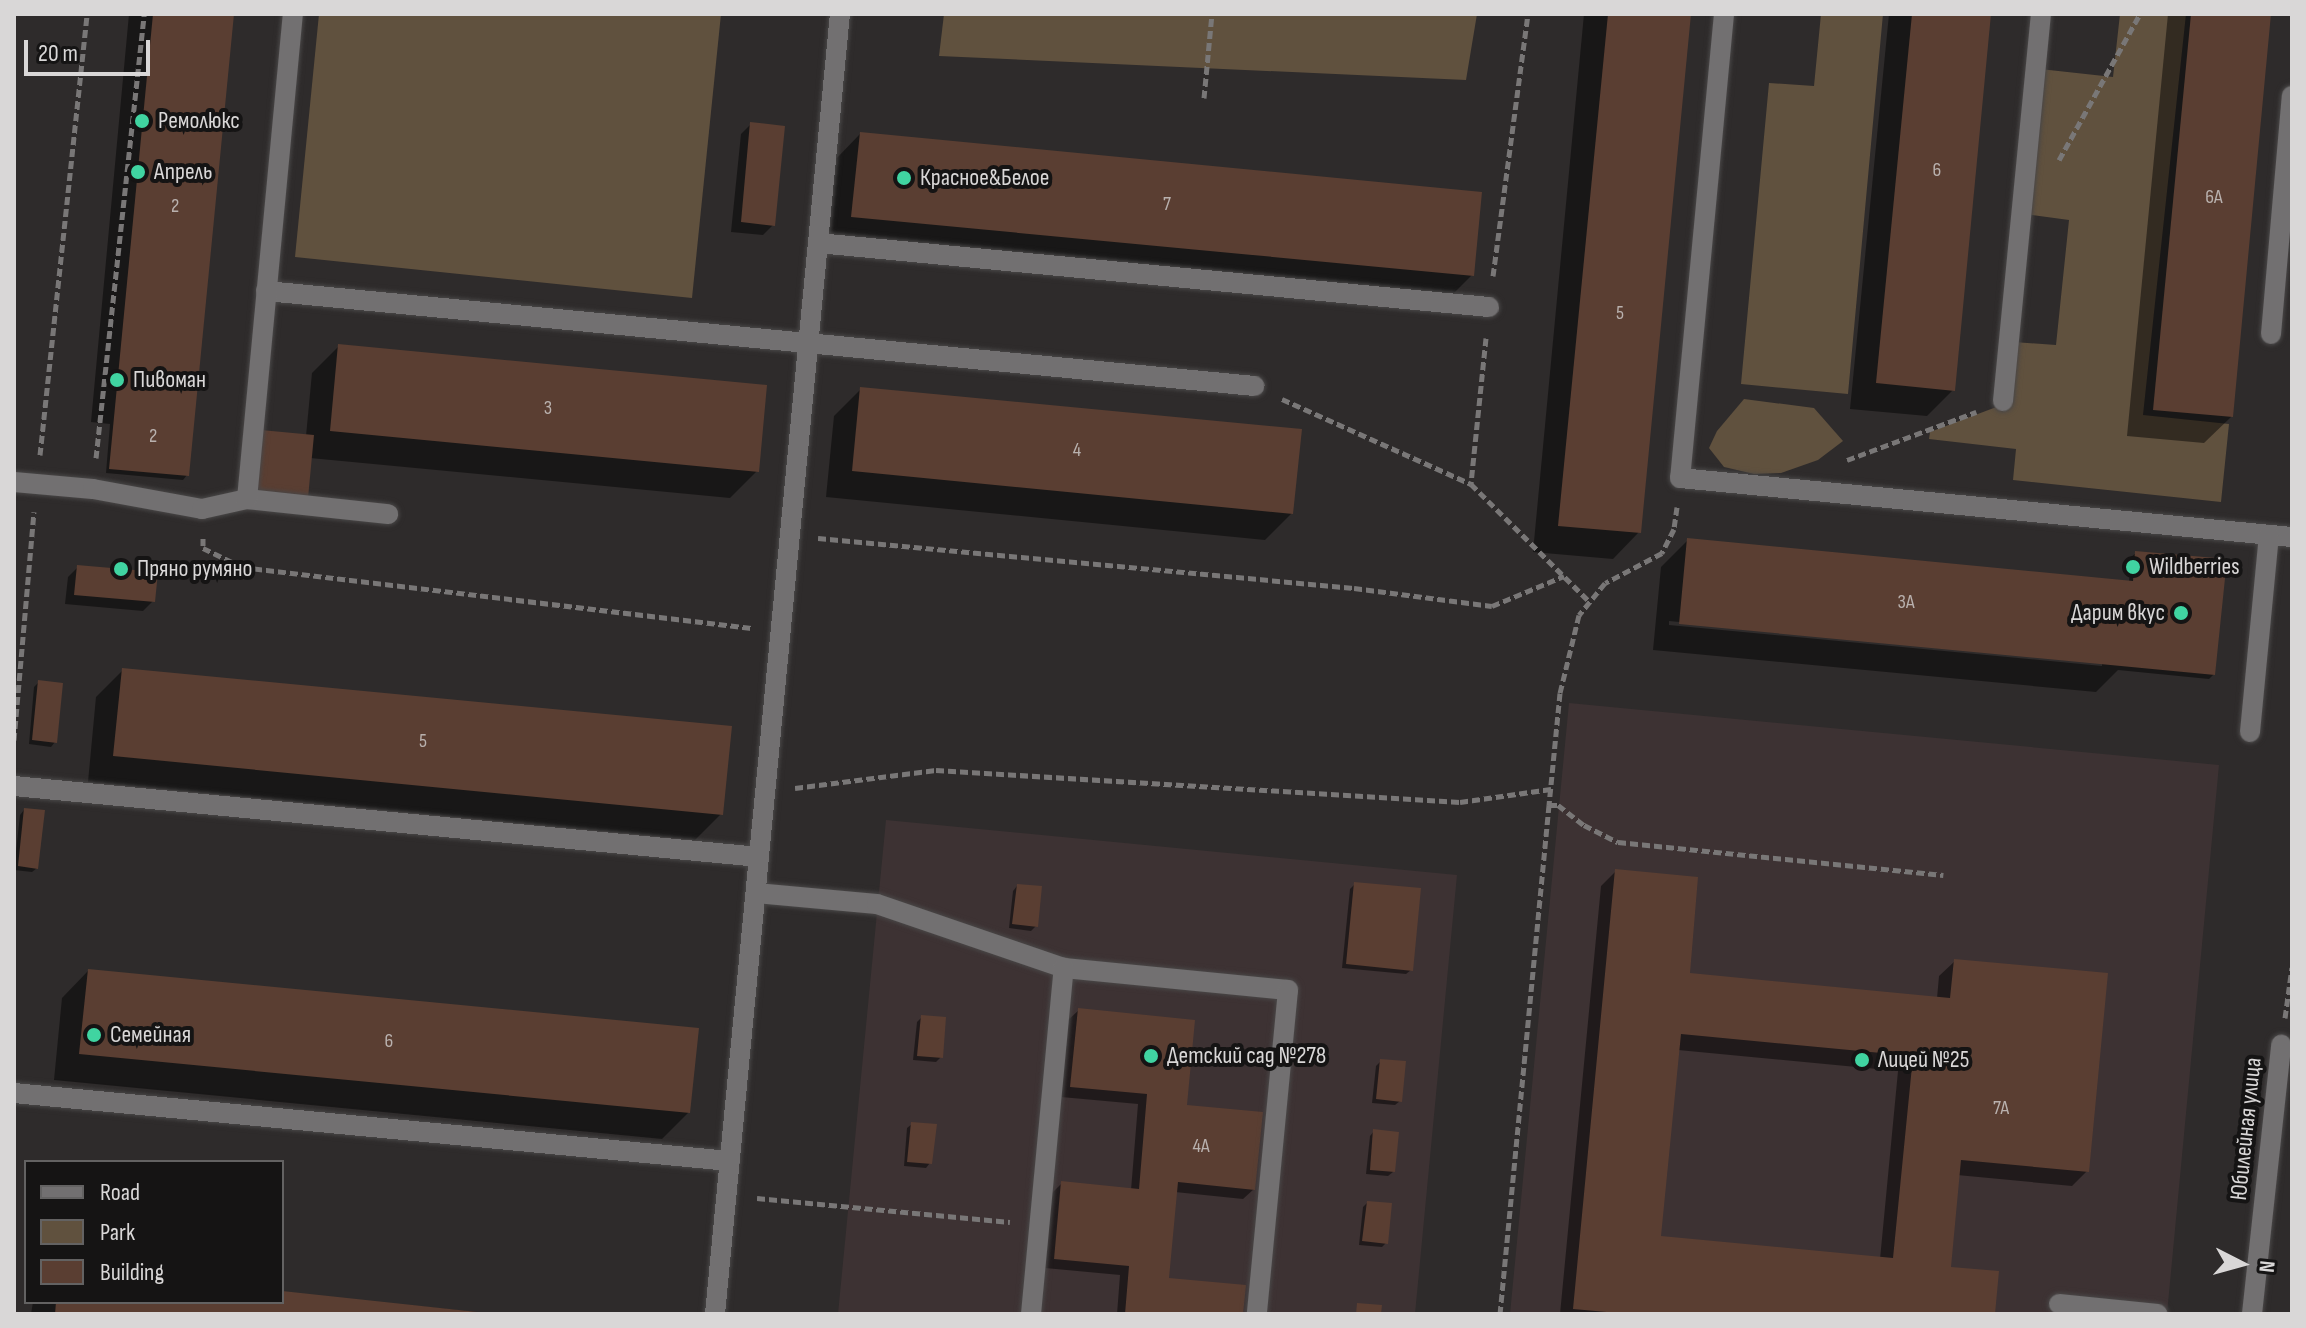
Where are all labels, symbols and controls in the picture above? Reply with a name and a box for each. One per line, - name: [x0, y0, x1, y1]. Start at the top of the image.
- scale bar: [28, 24, 154, 74]
- text: 20 m: [38, 39, 78, 68]
- place label: Ремолюкс: [158, 107, 240, 135]
- marker: Ремолюкс: [133, 112, 151, 130]
- place label: Апрель: [154, 158, 212, 186]
- house number: 6: [1933, 158, 1941, 182]
- marker: Апрель: [129, 163, 147, 181]
- place label: Красное&Белое: [920, 164, 1049, 192]
- marker: Красное&Белое: [895, 169, 913, 187]
- house number: 6А: [2205, 185, 2223, 209]
- house number: 7: [1163, 192, 1171, 216]
- house number: 2: [171, 194, 179, 218]
- house number: 5: [1616, 301, 1624, 325]
- place label: Пивоман: [133, 366, 206, 394]
- marker: Пивоман: [108, 371, 126, 389]
- house number: 3: [544, 396, 552, 420]
- house number: 2: [149, 424, 157, 448]
- house number: 4: [1073, 438, 1081, 462]
- place label: Wildberries: [2149, 553, 2240, 581]
- place label: Пряно румяно: [137, 555, 252, 583]
- marker: Wildberries: [2124, 558, 2142, 576]
- marker: Пряно румяно: [112, 560, 130, 578]
- house number: 3А: [1898, 590, 1914, 614]
- place label: Дарим вкус: [2071, 599, 2165, 627]
- marker: Дарим вкус: [2172, 604, 2190, 622]
- house number: 5: [419, 729, 427, 753]
- place label: Семейная: [110, 1021, 191, 1049]
- marker: Семейная: [85, 1026, 103, 1044]
- house number: 6: [385, 1029, 393, 1053]
- place label: Детский сад №278: [1167, 1042, 1326, 1070]
- place label: Лицей №25: [1878, 1046, 1969, 1074]
- marker: Детский сад №278: [1142, 1047, 1160, 1065]
- marker: Лицей №25: [1853, 1051, 1871, 1069]
- street label: Юбилейная улица: [2224, 1056, 2268, 1202]
- house number: 7А: [1993, 1096, 2009, 1120]
- house number: 4А: [1193, 1134, 1209, 1158]
- legend: [24, 1160, 284, 1304]
- text: Road: [100, 1178, 140, 1207]
- text: Park: [100, 1218, 135, 1247]
- north arrow: [2202, 1224, 2282, 1304]
- text: Building: [100, 1258, 164, 1287]
- text: N: [2252, 1259, 2280, 1274]

